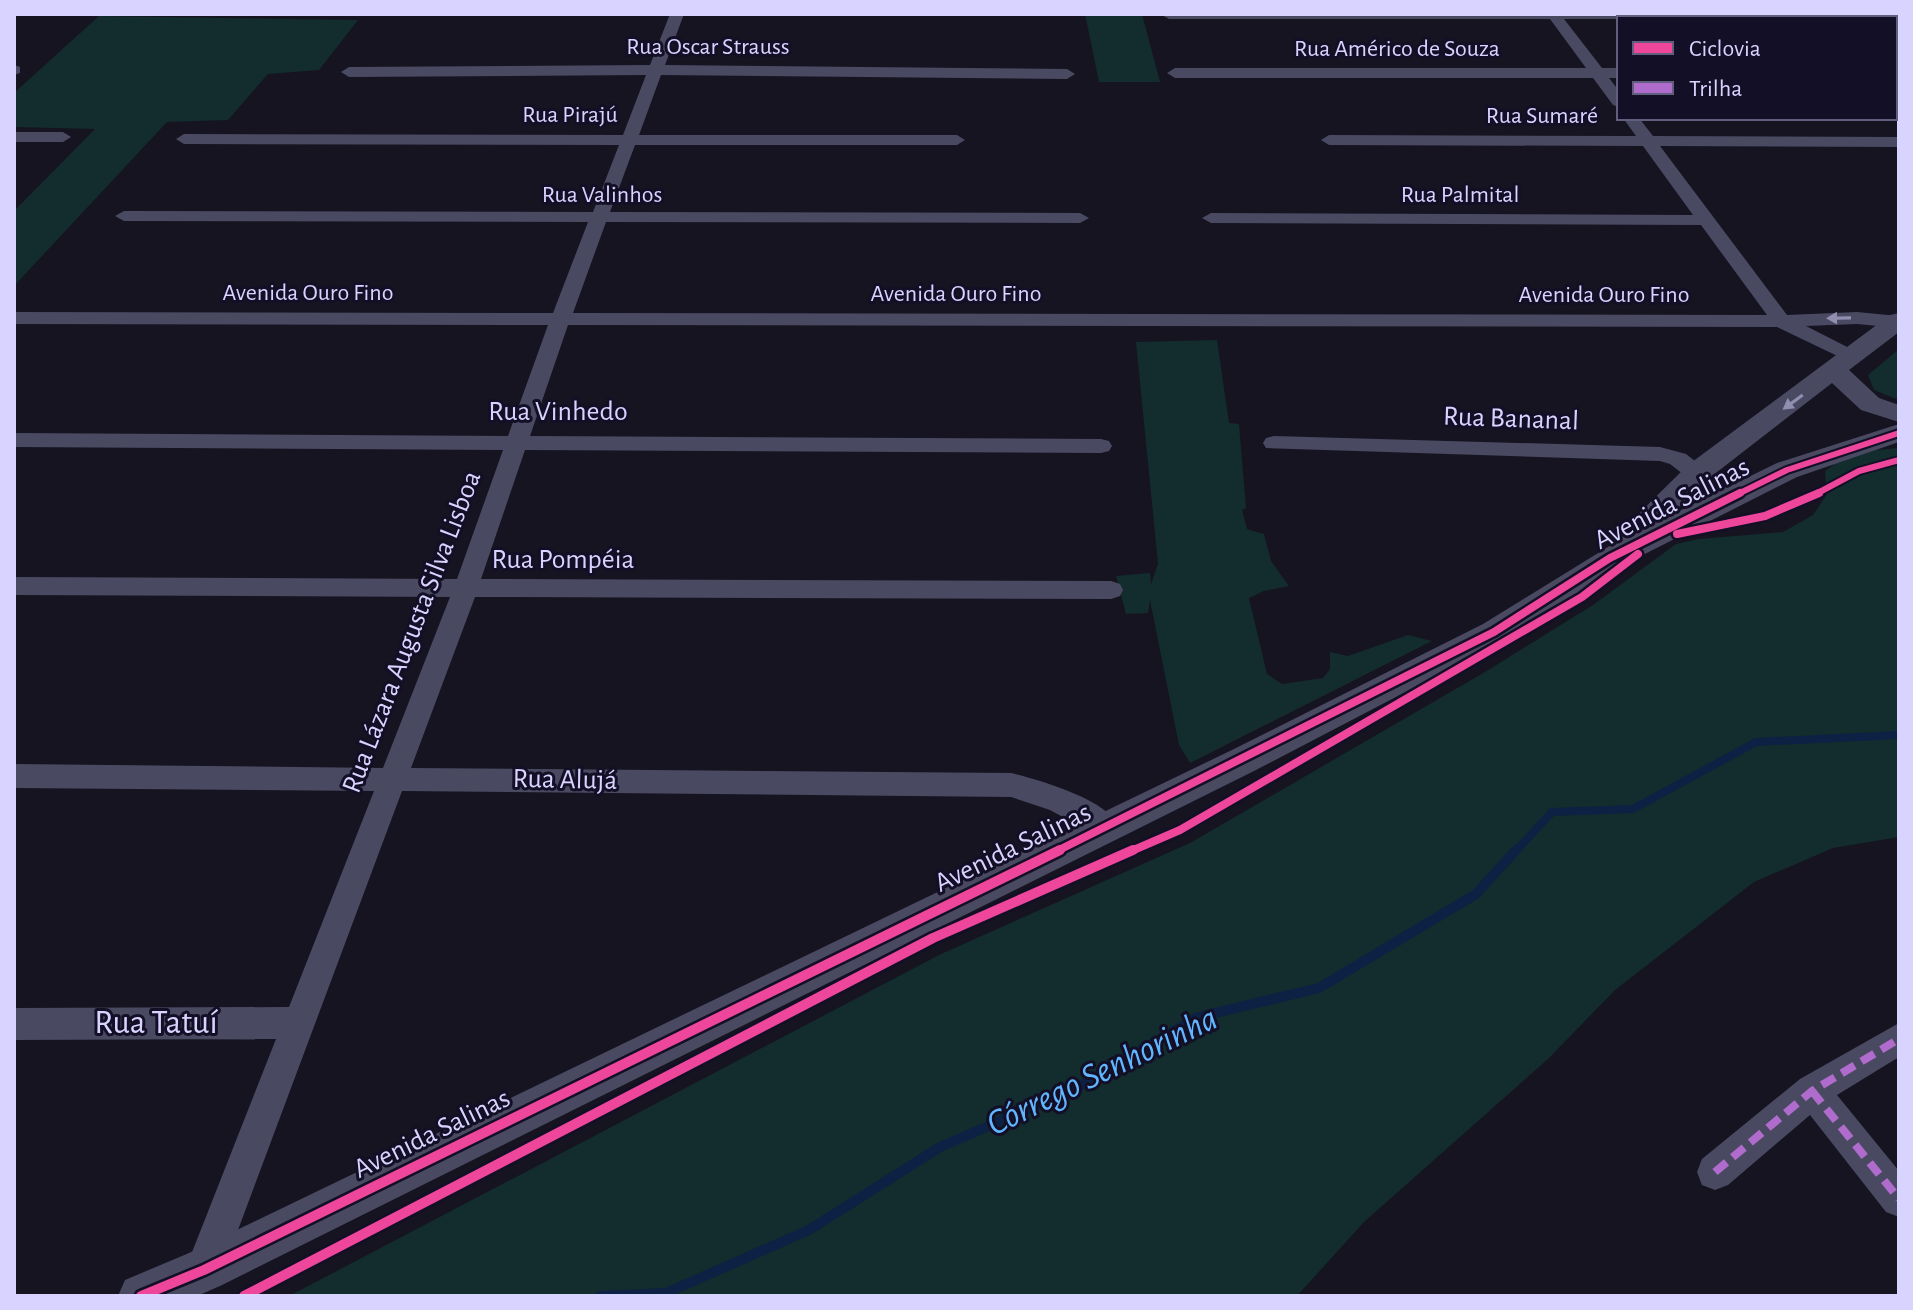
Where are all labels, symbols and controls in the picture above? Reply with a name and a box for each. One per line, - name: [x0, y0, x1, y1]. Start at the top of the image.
- legend: [1617, 16, 1897, 120]
- street label: Rua Oscar Strauss: [626, 35, 790, 59]
- street label: Rua Américo de Souza: [1294, 37, 1500, 61]
- text: Ciclovia: [1689, 37, 1761, 61]
- text: Trilha: [1689, 77, 1742, 101]
- street label: Rua Pirajú: [522, 103, 618, 127]
- street label: Rua Sumaré: [1486, 104, 1598, 128]
- street label: Rua Valinhos: [542, 183, 662, 207]
- street label: Rua Palmital: [1401, 183, 1519, 207]
- street label: Avenida Ouro Fino: [222, 281, 394, 305]
- street label: Avenida Ouro Fino: [870, 282, 1042, 306]
- street label: Avenida Ouro Fino: [1518, 283, 1690, 307]
- one-way arrow: [1826, 312, 1851, 325]
- one-way arrow: [1782, 394, 1803, 409]
- street label: Rua Vinhedo: [488, 398, 628, 426]
- street label: Rua Bananal: [1443, 403, 1579, 435]
- street label: Avenida Salinas: [1590, 453, 1754, 555]
- street label: Rua Lázara Augusta Silva Lisboa: [338, 467, 486, 797]
- street label: Rua Pompéia: [492, 546, 635, 574]
- street label: Rua Alujá: [512, 765, 618, 795]
- street label: Avenida Salinas: [930, 798, 1096, 898]
- water label: Córrego Senhorinha: [981, 1000, 1223, 1142]
- street label: Rua Tatuí: [94, 1006, 218, 1040]
- street label: Avenida Salinas: [349, 1084, 515, 1184]

